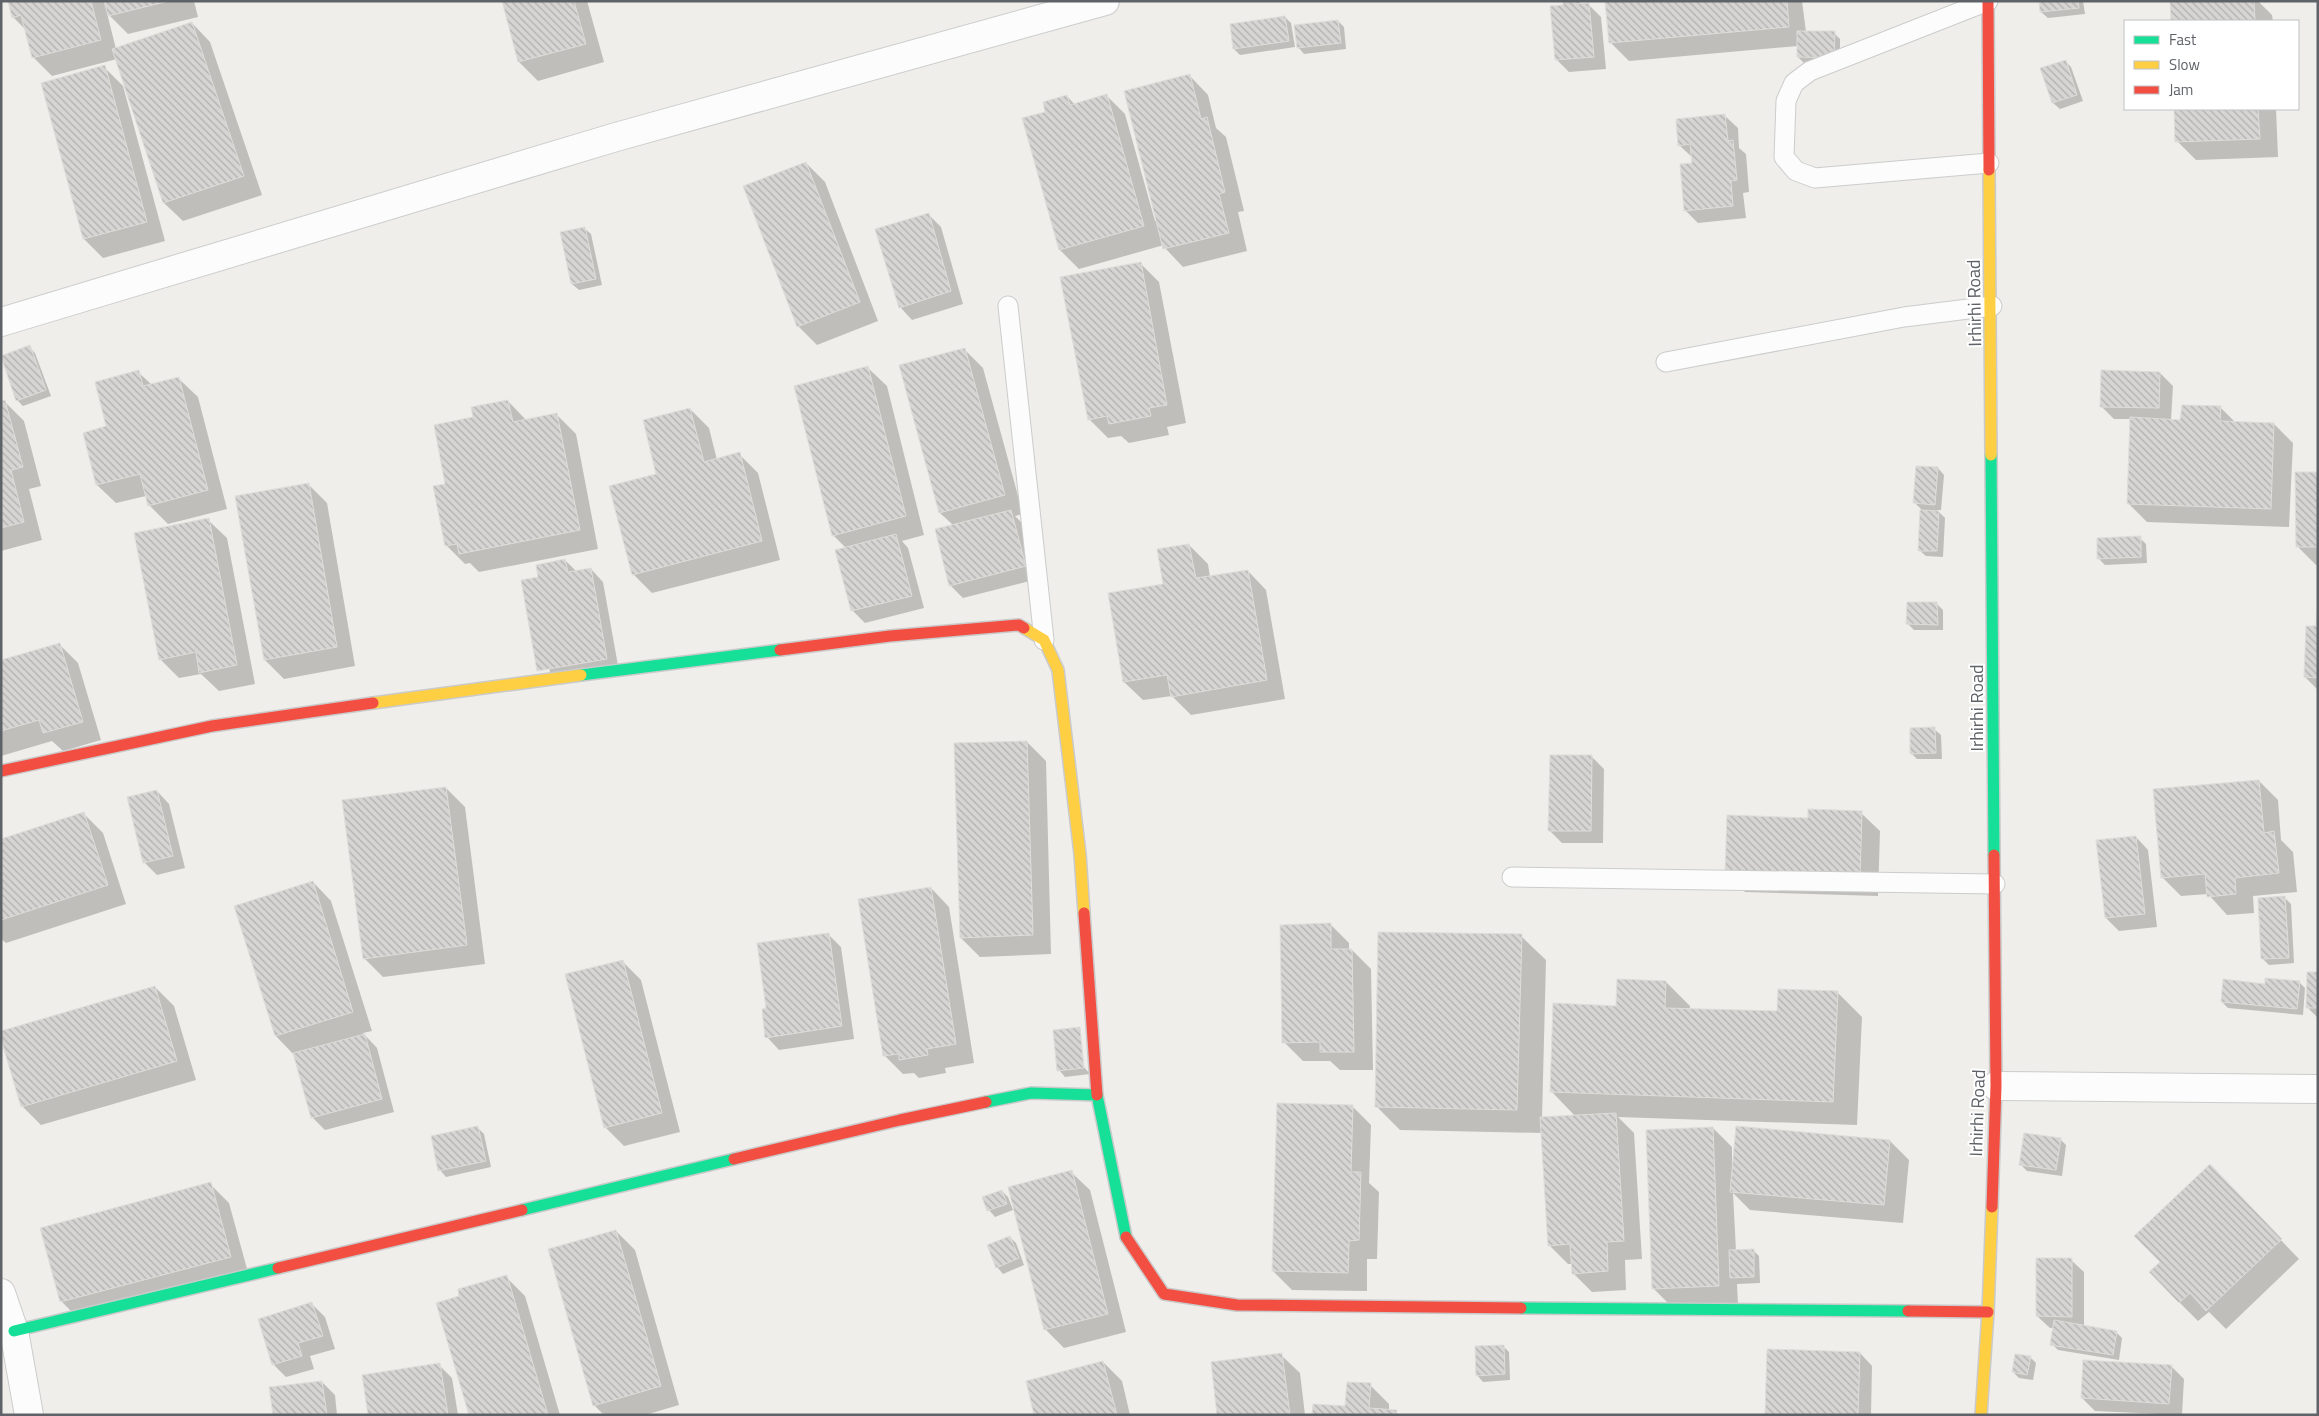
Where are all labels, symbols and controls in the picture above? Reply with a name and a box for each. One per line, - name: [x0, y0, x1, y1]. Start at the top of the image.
- legend: [2124, 20, 2299, 110]
- text: Fast: [2169, 28, 2197, 51]
- text: Slow: [2169, 53, 2200, 76]
- text: Jam: [2169, 78, 2193, 101]
- street label: Irhirhi Road: [1960, 259, 1988, 347]
- street label: Irhirhi Road: [1963, 664, 1990, 752]
- street label: Irhirhi Road: [1962, 1069, 1992, 1157]

